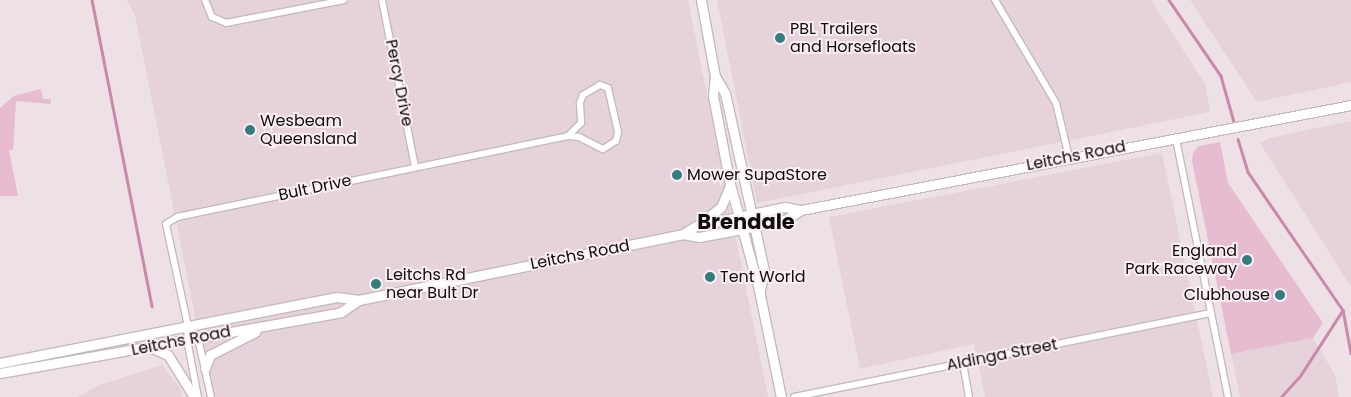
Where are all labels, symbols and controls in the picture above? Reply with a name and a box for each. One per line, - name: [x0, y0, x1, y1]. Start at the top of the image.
- place label: PBL Trailers and Horsefloats: [790, 19, 916, 57]
- marker: PBL Trailers and Horsefloats: [774, 32, 786, 44]
- street label: Percy Drive: [381, 38, 417, 128]
- place label: Wesbeam Queensland: [260, 111, 357, 149]
- marker: Wesbeam Queensland: [244, 124, 256, 136]
- street label: Leitchs Road: [1025, 137, 1127, 175]
- place label: Mower SupaStore: [687, 165, 827, 185]
- marker: Mower SupaStore: [671, 169, 683, 181]
- street label: Bult Drive: [277, 171, 353, 205]
- district label: Brendale: [697, 209, 795, 235]
- street label: Leitchs Road: [529, 236, 631, 274]
- place label: England Park Raceway: [1125, 241, 1237, 279]
- marker: England Park Raceway: [1241, 254, 1253, 266]
- place label: Leitchs Rd near Bult Dr: [386, 265, 479, 303]
- place label: Tent World: [720, 267, 805, 287]
- marker: Tent World: [704, 271, 716, 283]
- marker: Leitchs Rd near Bult Dr: [370, 278, 382, 290]
- place label: Clubhouse: [1184, 285, 1270, 305]
- marker: Clubhouse: [1274, 289, 1286, 301]
- street label: Leitchs Road: [130, 322, 232, 360]
- street label: Aldinga Street: [945, 335, 1059, 375]

